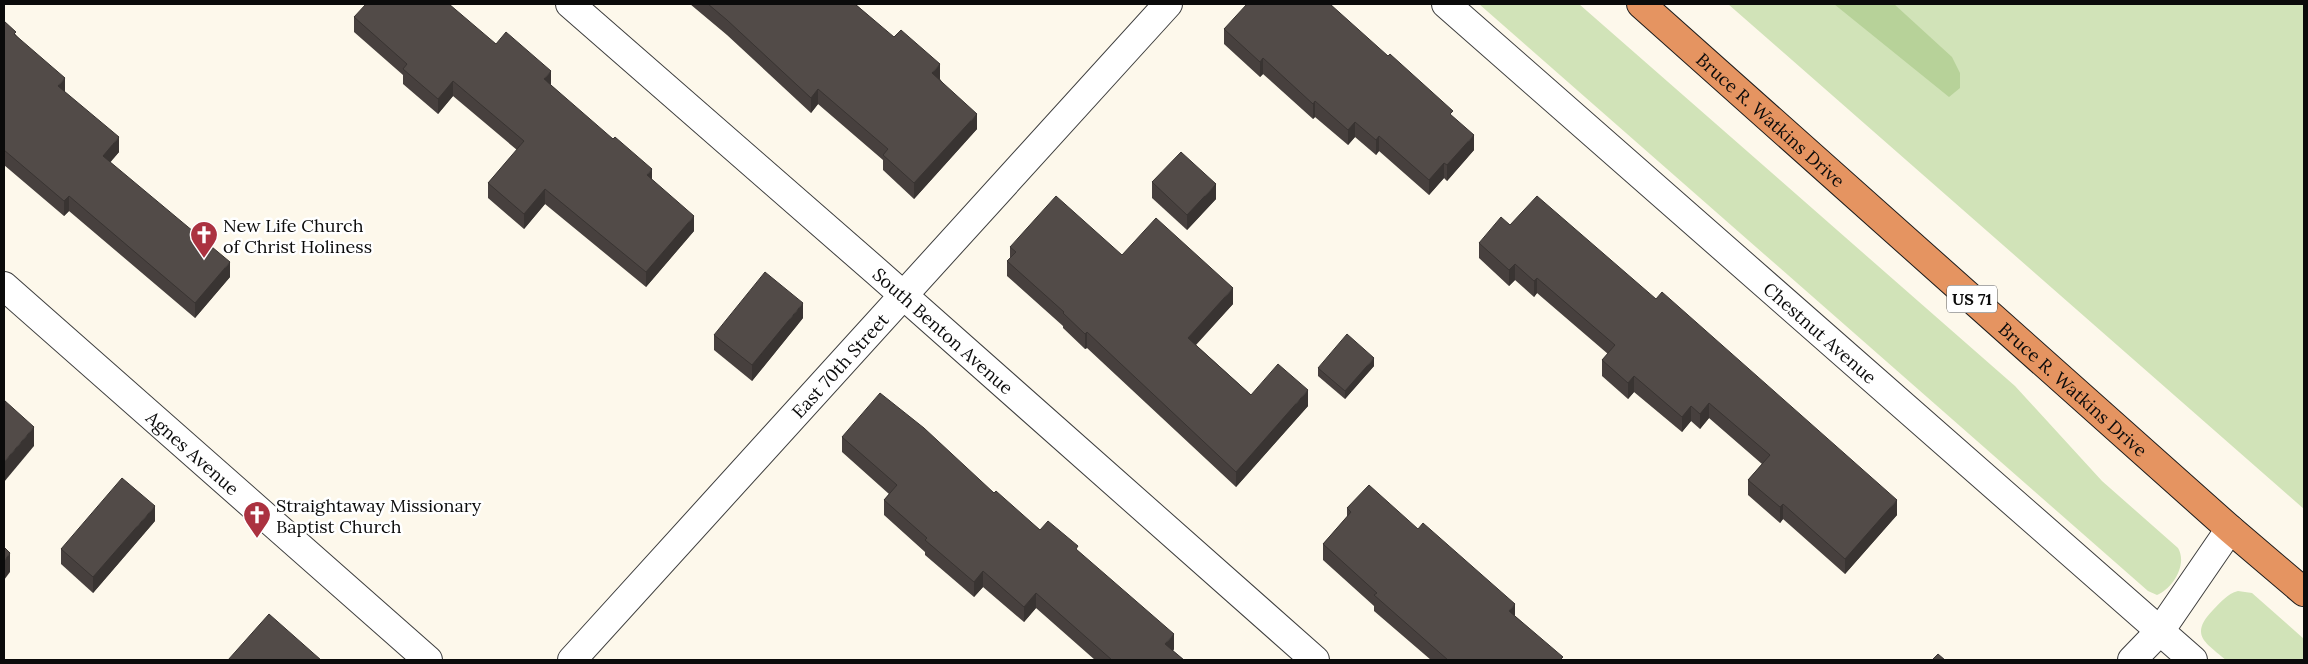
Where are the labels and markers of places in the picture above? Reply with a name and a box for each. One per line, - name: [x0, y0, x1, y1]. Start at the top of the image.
- place label: New Life Church of Christ Holiness: [223, 214, 372, 258]
- church icon: New Life Church of Christ Holiness: [189, 220, 219, 259]
- place label: Straightaway Missionary Baptist Church: [276, 494, 482, 538]
- church icon: Straightaway Missionary Baptist Church: [242, 500, 272, 539]

